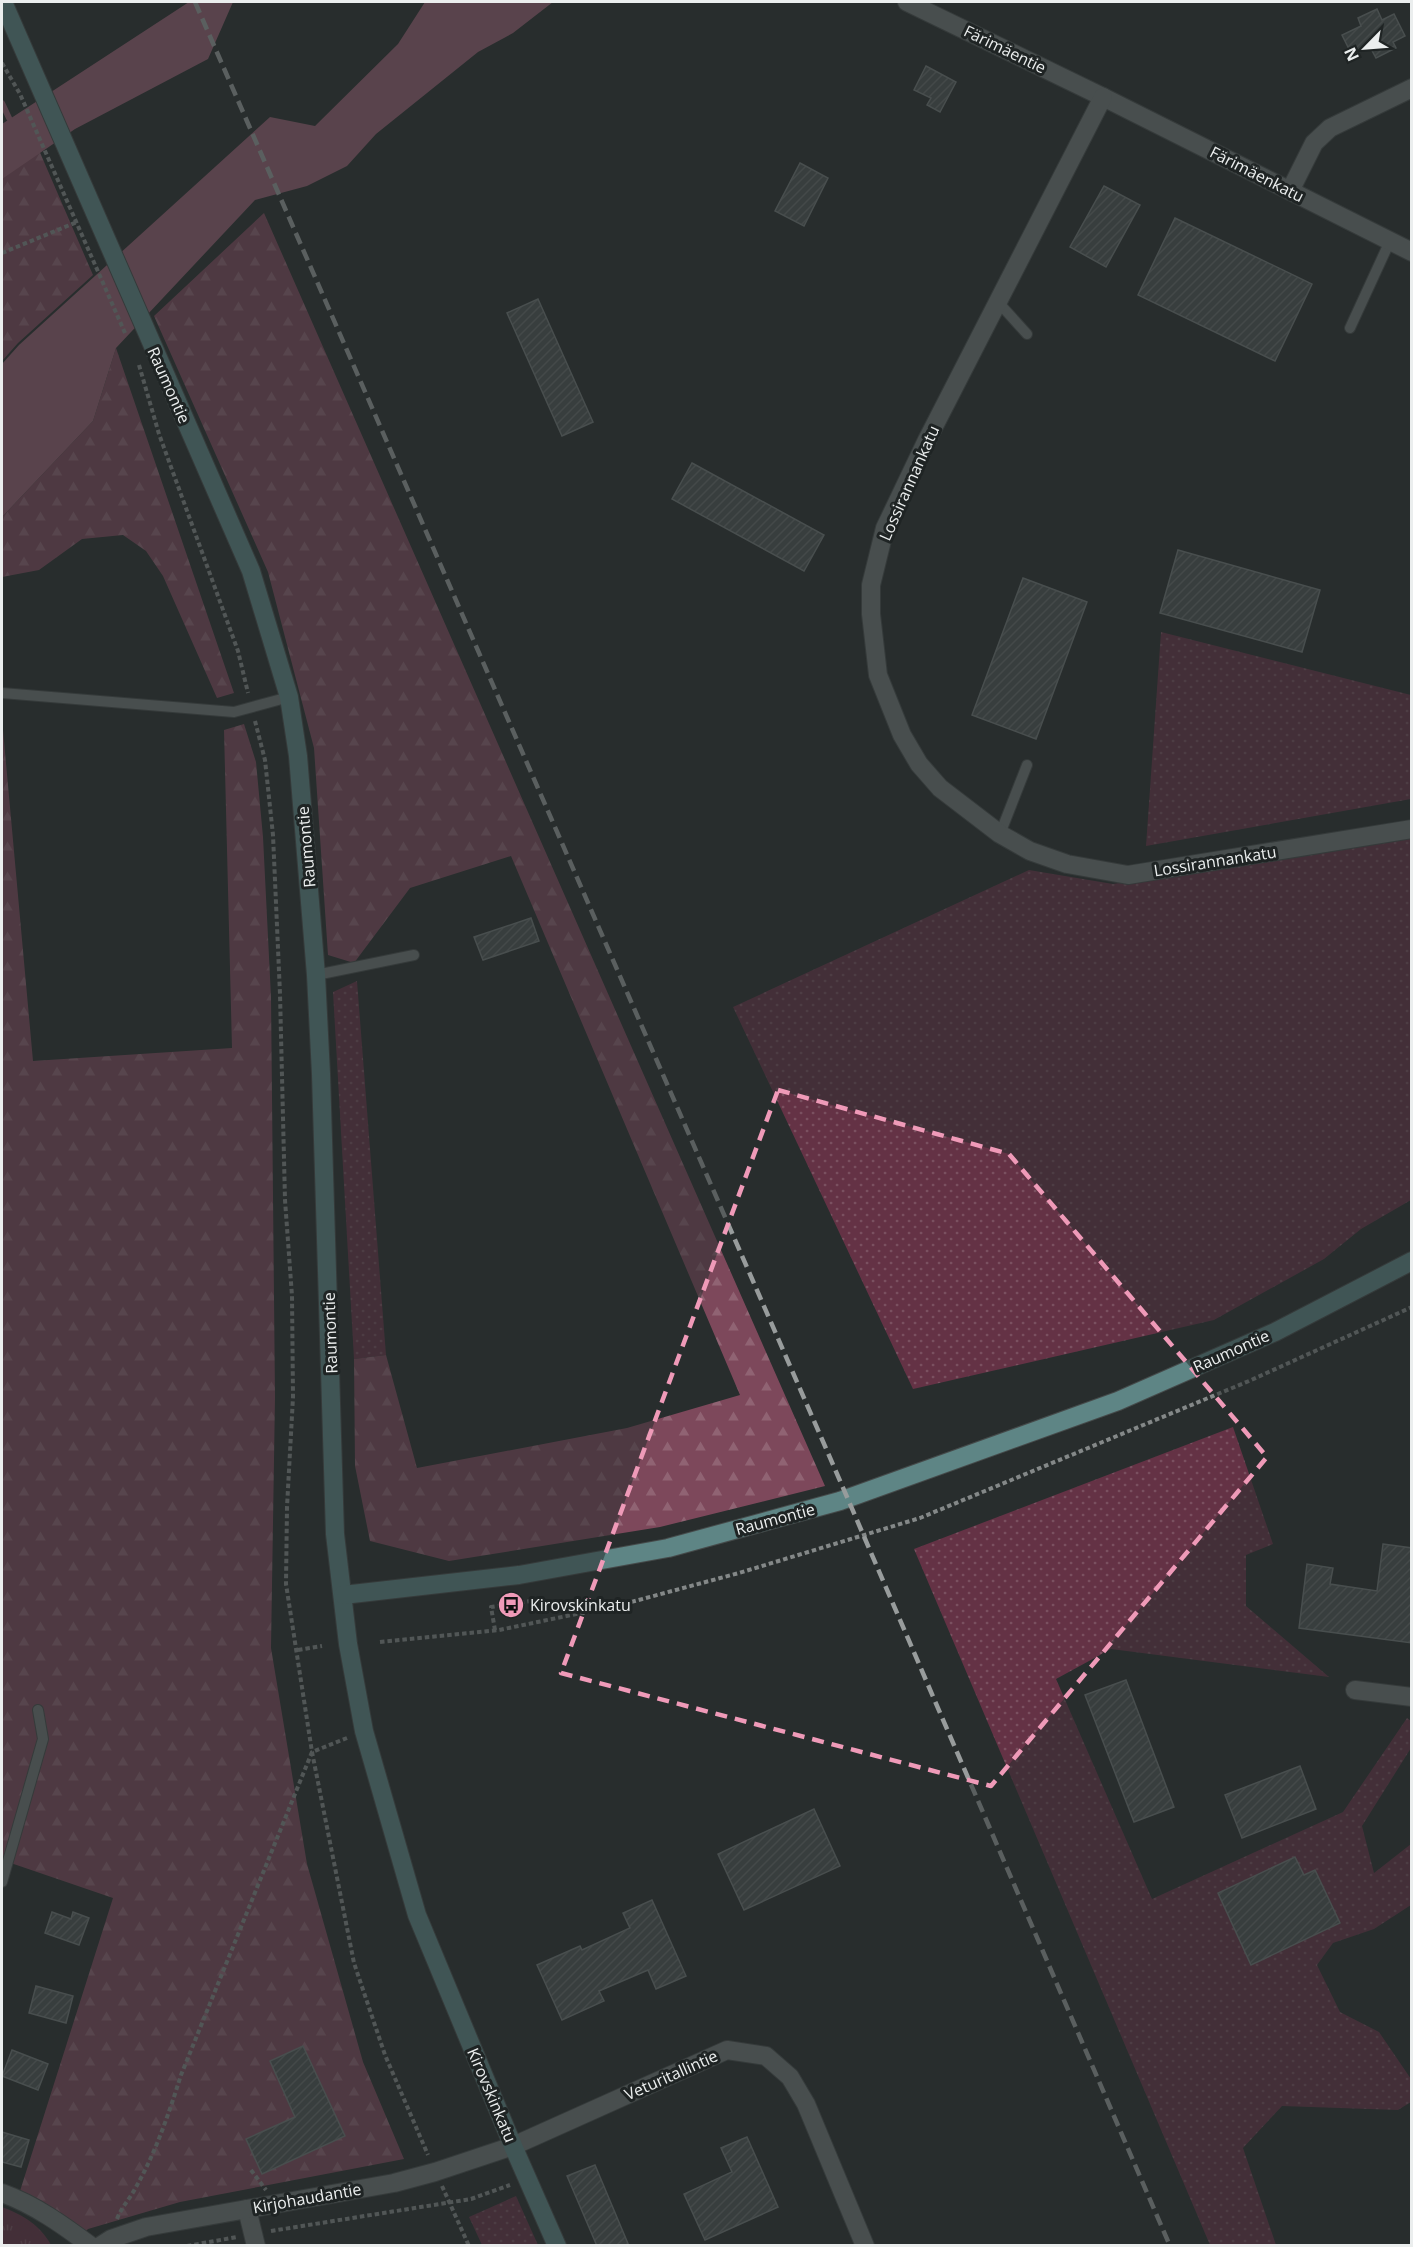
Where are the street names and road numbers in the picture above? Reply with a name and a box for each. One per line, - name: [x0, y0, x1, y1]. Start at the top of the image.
- street label: Färimäentie: [960, 20, 1050, 78]
- street label: Färimäenkatu: [1206, 141, 1308, 207]
- street label: Raumontie: [142, 343, 196, 427]
- street label: Lossirannankatu: [874, 422, 944, 544]
- street label: Raumontie: [291, 805, 321, 889]
- street label: Lossirannankatu: [1152, 840, 1278, 882]
- street label: Raumontie: [318, 1292, 342, 1374]
- street label: Raumontie: [1189, 1324, 1273, 1378]
- street label: Raumontie: [733, 1498, 817, 1540]
- street label: Kirovskinkatu: [462, 2044, 522, 2146]
- street label: Veturitallintie: [621, 2045, 721, 2105]
- street label: Kirjohaudantie: [251, 2178, 363, 2218]

